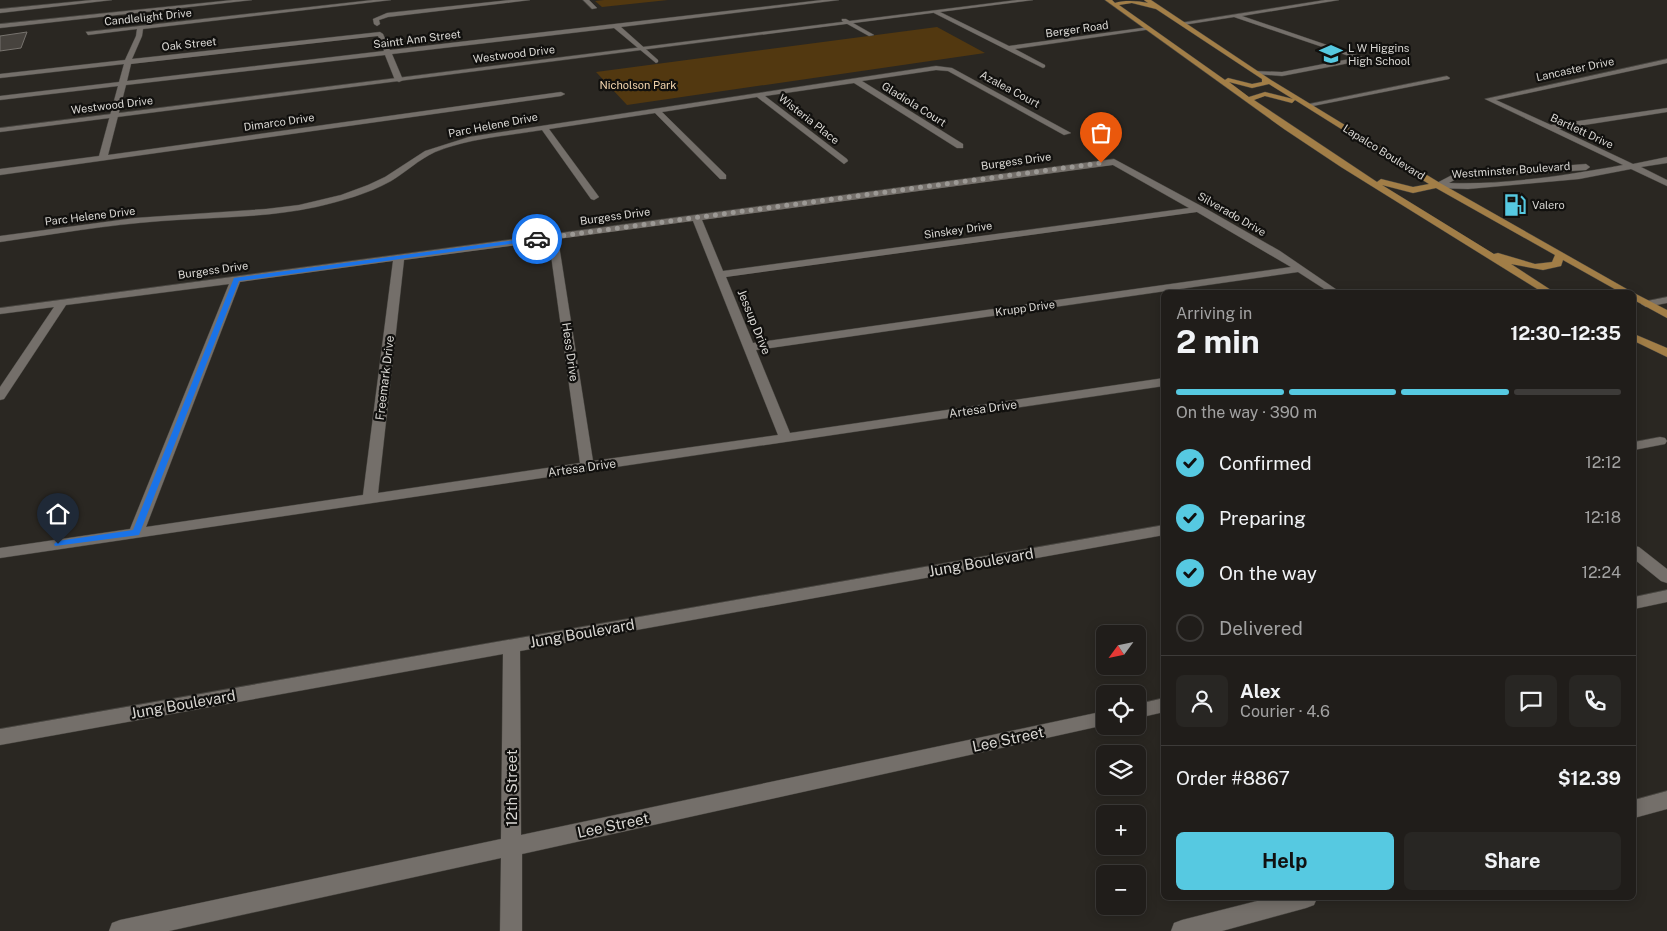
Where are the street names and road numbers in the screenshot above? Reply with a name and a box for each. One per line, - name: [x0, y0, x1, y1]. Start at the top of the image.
- street label: Candlelight Drive: [104, 6, 192, 28]
- street label: Berger Road: [1045, 19, 1109, 39]
- street label: Saintt Ann Street: [372, 28, 462, 50]
- street label: Oak Street: [161, 35, 217, 53]
- street label: Westwood Drive: [472, 43, 556, 65]
- street label: Lancaster Drive: [1535, 55, 1615, 83]
- street label: Azalea Court: [978, 68, 1042, 110]
- street label: Gladiola Court: [880, 79, 948, 129]
- street label: Wisteria Place: [776, 92, 842, 146]
- street label: Westwood Drive: [70, 94, 154, 116]
- street label: Parc Helene Drive: [447, 110, 539, 140]
- street label: Dimarco Drive: [243, 111, 315, 133]
- street label: Bartlett Drive: [1549, 111, 1615, 151]
- street label: Lapalco Boulevard: [1341, 122, 1427, 182]
- street label: Burgess Drive: [980, 150, 1052, 172]
- street label: Westminster Boulevard: [1451, 160, 1571, 180]
- street label: Silverado Drive: [1196, 190, 1268, 238]
- street label: Parc Helene Drive: [44, 204, 136, 228]
- street label: Burgess Drive: [579, 205, 651, 227]
- street label: Sinskey Drive: [923, 219, 993, 241]
- street label: Burgess Drive: [177, 259, 249, 281]
- street label: Jessup Drive: [735, 287, 774, 357]
- street label: Krupp Drive: [994, 298, 1056, 318]
- street label: Hess Drive: [559, 322, 581, 383]
- street label: Freemark Drive: [373, 335, 397, 421]
- street label: Artesa Drive: [948, 397, 1018, 421]
- street label: Artesa Drive: [547, 456, 617, 480]
- street label: Jung Boulevard: [927, 544, 1035, 580]
- street label: Jung Boulevard: [528, 615, 636, 651]
- street label: Jung Boulevard: [129, 686, 237, 722]
- street label: Lee Street: [971, 723, 1045, 755]
- street label: 12th Street: [503, 749, 520, 827]
- street label: Lee Street: [576, 809, 650, 841]

